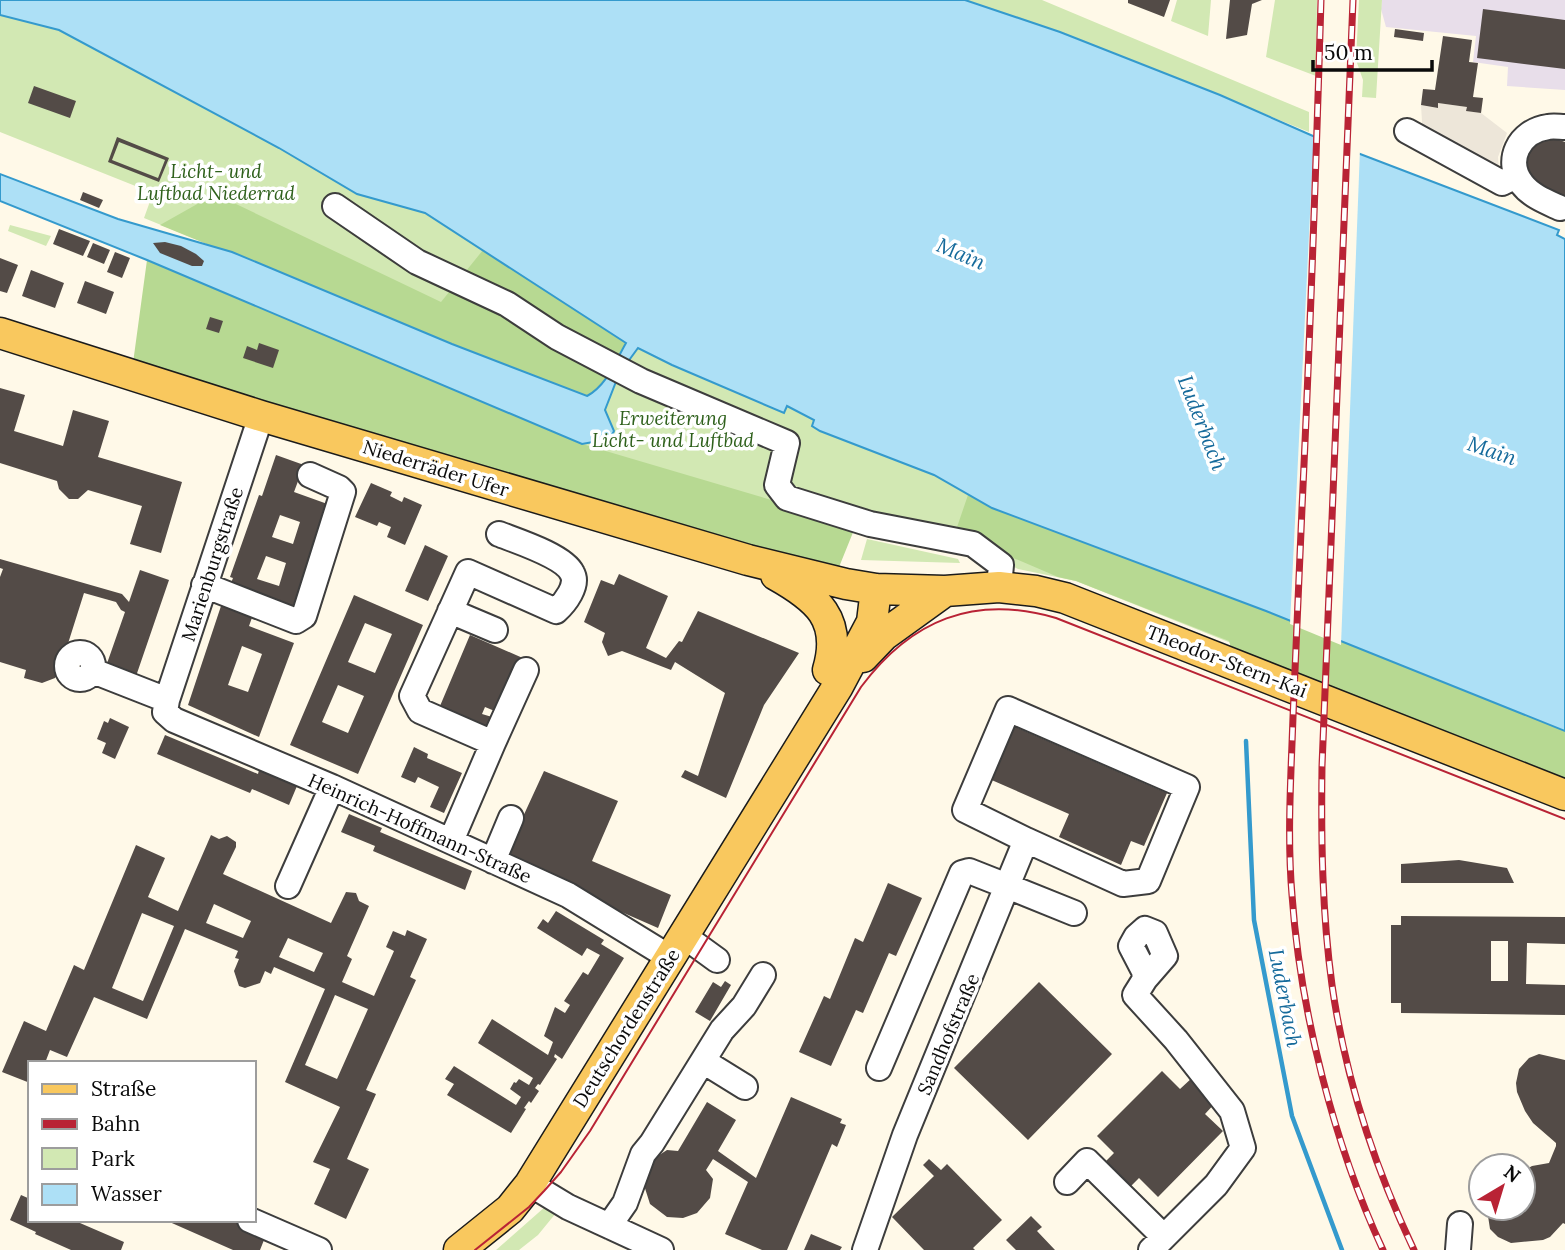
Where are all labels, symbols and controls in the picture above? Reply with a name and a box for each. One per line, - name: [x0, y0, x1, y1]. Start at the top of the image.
- scale bar: [1313, 28, 1432, 72]
- text: 50 m: [1324, 39, 1373, 66]
- park label: Licht- und Luftbad Niederrad: [137, 159, 295, 205]
- water label: Main: [933, 231, 990, 276]
- water label: Luderbach: [1172, 371, 1233, 474]
- park label: Erweiterung Licht- und Luftbad: [592, 406, 755, 452]
- water label: Main: [1464, 430, 1520, 472]
- street label: Niederräder Ufer: [360, 434, 513, 502]
- street label: Marienburgstraße: [176, 484, 248, 644]
- street label: Theodor-Stern-Kai: [1144, 619, 1310, 703]
- street label: Heinrich-Hoffmann-Straße: [305, 768, 535, 888]
- street label: Deutschordenstraße: [567, 944, 685, 1112]
- water label: Luderbach: [1263, 946, 1308, 1049]
- street label: Sandhofstraße: [912, 970, 984, 1098]
- legend: [28, 1061, 256, 1222]
- text: Straße: [91, 1075, 156, 1102]
- text: Bahn: [91, 1110, 140, 1137]
- text: Park: [91, 1145, 135, 1172]
- north arrow: [1467, 1152, 1537, 1222]
- text: N: [1499, 1160, 1526, 1188]
- text: Wasser: [91, 1180, 162, 1207]

